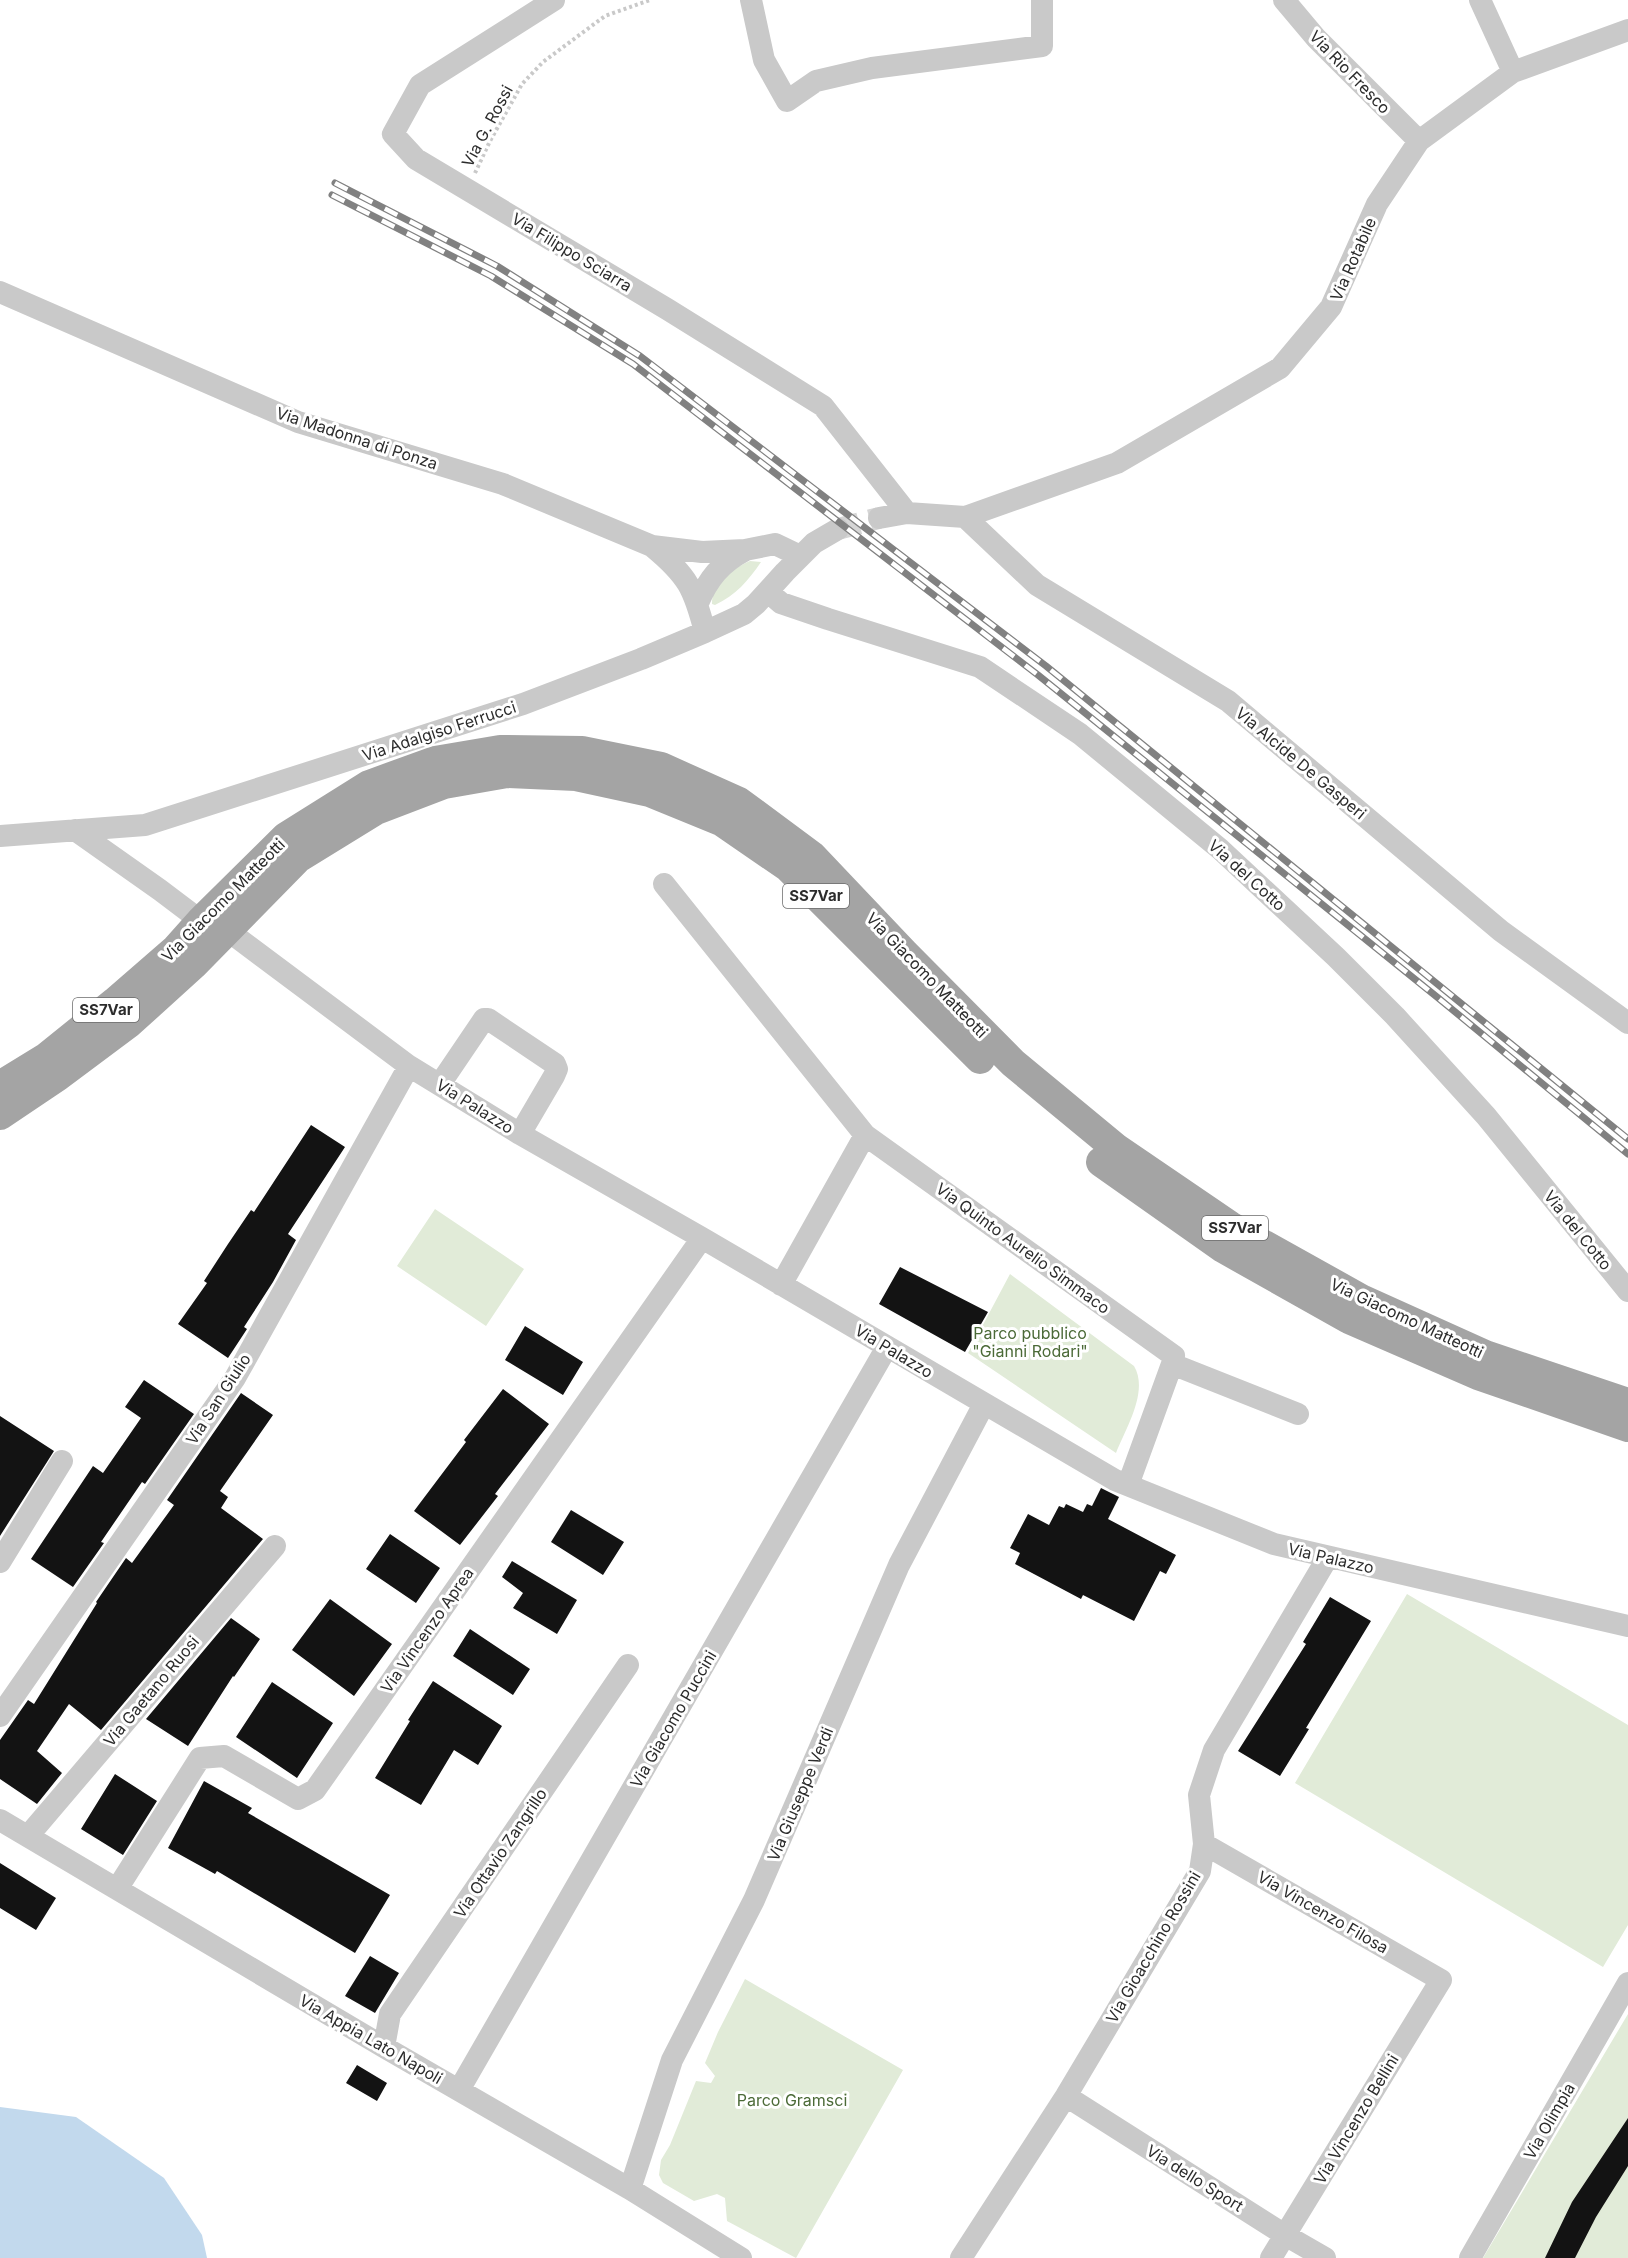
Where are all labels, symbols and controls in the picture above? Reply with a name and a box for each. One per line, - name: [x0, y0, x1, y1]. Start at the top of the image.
- street label: Via Rio Fresco: [1305, 26, 1395, 118]
- street label: Via G. Rossi: [457, 82, 517, 170]
- street label: Via Filippo Sciarra: [508, 208, 636, 296]
- street label: Via Rotabile: [1326, 214, 1380, 304]
- street label: Via Madonna di Ponza: [274, 402, 440, 474]
- street label: Via Adalgiso Ferrucci: [360, 697, 518, 765]
- street label: Via Alcide De Gasperi: [1232, 703, 1370, 823]
- street label: Via Giacomo Matteotti: [157, 834, 289, 966]
- street label: Via del Cotto: [1204, 835, 1290, 915]
- road number: SS7Var: [783, 884, 849, 908]
- street label: Via Giacomo Matteotti: [862, 908, 992, 1042]
- road number: SS7Var: [73, 998, 139, 1022]
- street label: Via Palazzo: [433, 1074, 517, 1138]
- street label: Via Quinto Aurelio Simmaco: [932, 1178, 1114, 1318]
- street label: Via del Cotto: [1540, 1186, 1616, 1274]
- road number: SS7Var: [1202, 1216, 1268, 1240]
- street label: Via Giacomo Matteotti: [1327, 1274, 1487, 1362]
- street label: Via Palazzo: [851, 1320, 937, 1382]
- park label: Parco pubblico "Gianni Rodari": [972, 1323, 1088, 1361]
- street label: Via San Giulio: [181, 1350, 255, 1448]
- street label: Via Palazzo: [1286, 1538, 1376, 1578]
- street label: Via Vincenzo Aprea: [376, 1563, 478, 1697]
- street label: Via Gaetano Ruosi: [99, 1632, 203, 1750]
- street label: Via Giacomo Puccini: [626, 1647, 720, 1791]
- street label: Via Giuseppe Verdi: [763, 1724, 837, 1864]
- street label: Via Ottavio Zangrillo: [449, 1784, 551, 1922]
- street label: Via Vincenzo Filosa: [1254, 1866, 1392, 1958]
- street label: Via Gioacchino Rossini: [1101, 1868, 1205, 2026]
- street label: Via Appia Lato Napoli: [296, 1990, 446, 2088]
- street label: Via Vincenzo Bellini: [1309, 2050, 1403, 2188]
- street label: Via Olimpia: [1519, 2079, 1579, 2163]
- park label: Parco Gramsci: [737, 2090, 847, 2110]
- street label: Via dello Sport: [1143, 2140, 1247, 2216]

